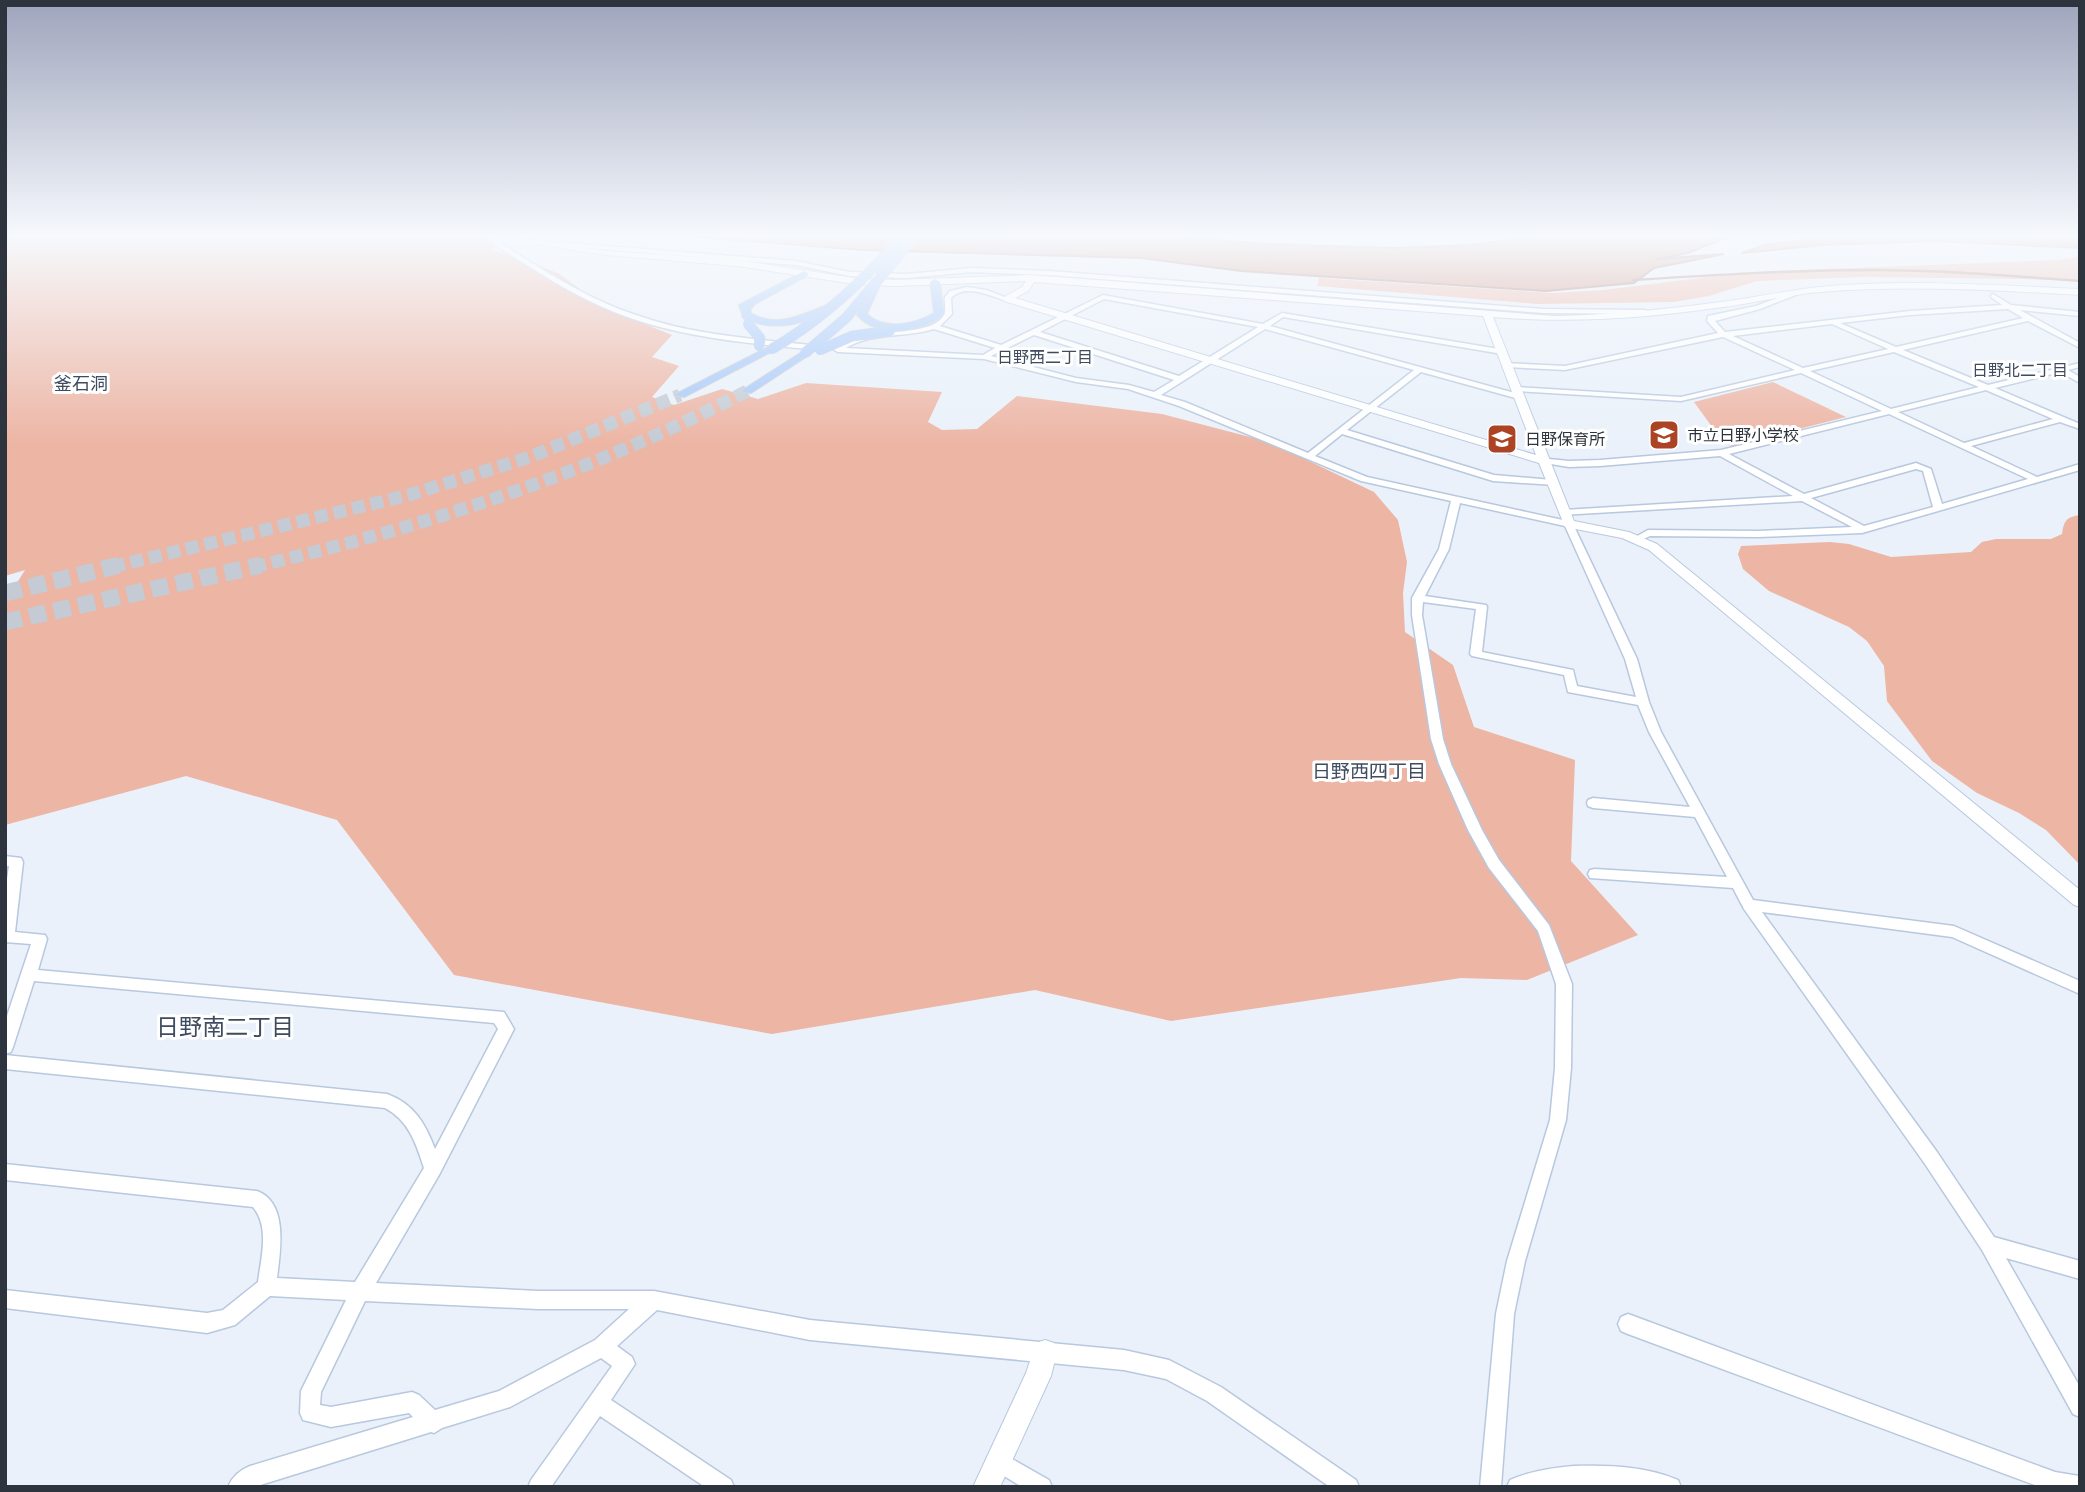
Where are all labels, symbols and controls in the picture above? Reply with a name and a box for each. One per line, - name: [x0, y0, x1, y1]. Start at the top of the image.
- district label: 日野西二丁目: [997, 348, 1093, 367]
- district label: 日野北二丁目: [1972, 361, 2068, 380]
- district label: 釜石洞: [54, 373, 108, 395]
- school or university icon: 市立日野小学校: [1647, 418, 1681, 452]
- school or university icon: 日野保育所: [1485, 422, 1519, 456]
- place label: 市立日野小学校: [1687, 426, 1799, 445]
- place label: 日野保育所: [1525, 430, 1605, 449]
- district label: 日野西四丁目: [1312, 760, 1426, 783]
- district label: 日野南二丁目: [156, 1013, 294, 1041]

